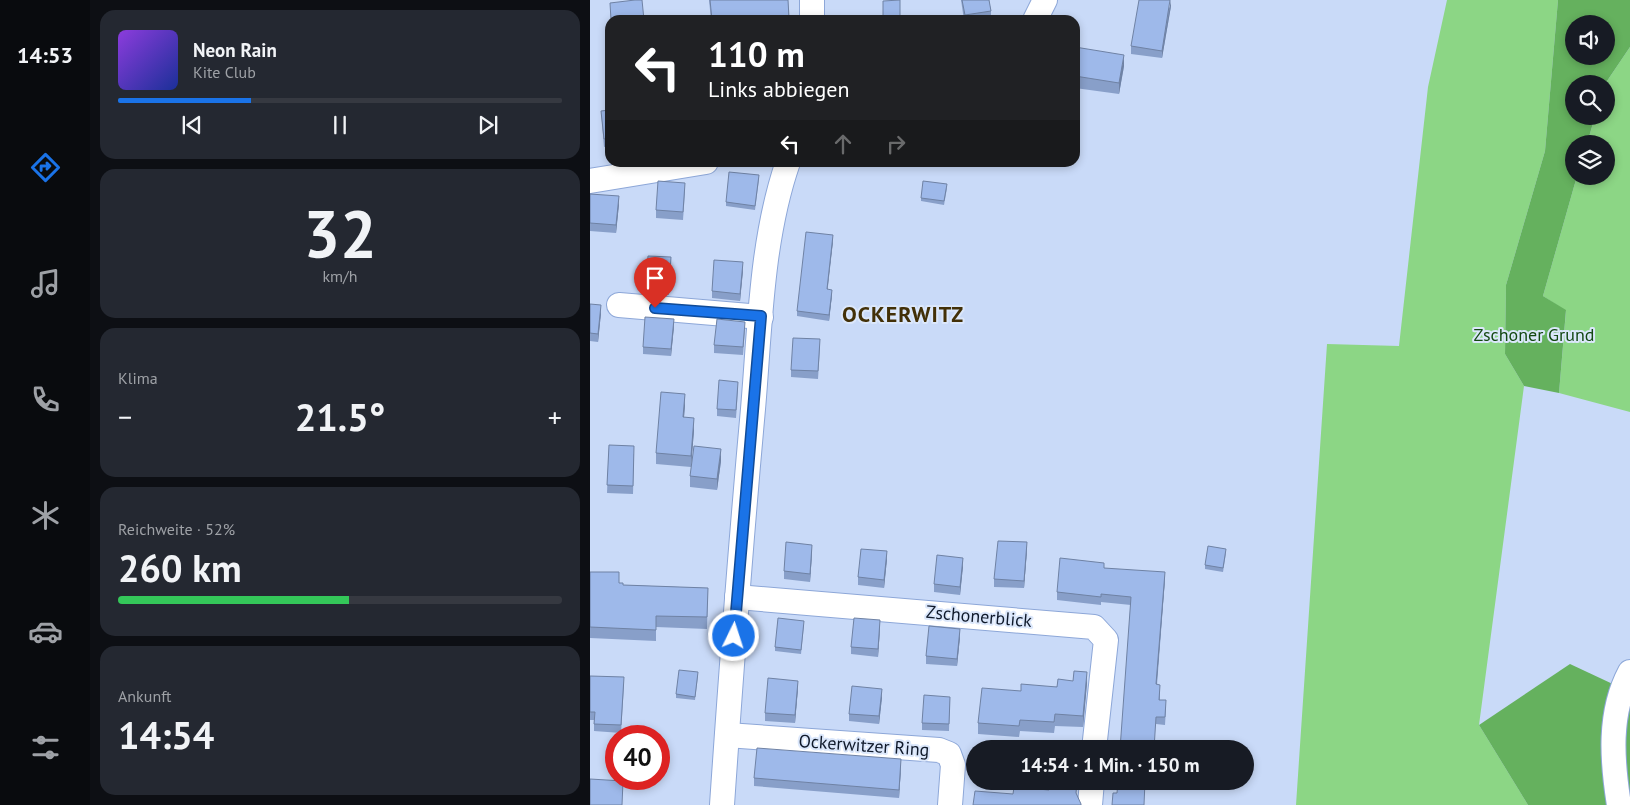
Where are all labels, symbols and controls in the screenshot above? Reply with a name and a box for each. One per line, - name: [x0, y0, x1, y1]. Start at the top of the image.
- map controls: [1565, 15, 1615, 185]
- button: sound: [1565, 15, 1615, 65]
- text: 110 m: [708, 31, 805, 77]
- icon: left: [625, 35, 690, 100]
- text: Neon Rain: [193, 38, 277, 62]
- text: 14:53: [17, 41, 73, 69]
- text: Kite Club: [193, 62, 256, 82]
- text: Links abbiegen: [708, 75, 850, 103]
- button: search: [1565, 75, 1615, 125]
- icon: previous: [178, 111, 206, 139]
- icon: pause: [326, 111, 354, 139]
- icon: next: [474, 111, 502, 139]
- icon: left: [776, 130, 804, 158]
- icon: ahead: [829, 130, 857, 158]
- icon: right: [882, 130, 910, 158]
- button: layers: [1565, 135, 1615, 185]
- icon: directions: [28, 150, 63, 185]
- text: 32: [303, 191, 377, 275]
- pin: [634, 257, 676, 308]
- icon: arrive: [641, 264, 669, 292]
- icon: music: [28, 266, 63, 301]
- text: km/h: [322, 266, 358, 286]
- district label: OCKERWITZ: [842, 300, 964, 328]
- park label: Zschoner Grund: [1474, 323, 1594, 346]
- text: Klima: [118, 368, 158, 388]
- icon: phone: [28, 382, 63, 417]
- text: 21.5°: [295, 392, 385, 441]
- text: −: [118, 398, 132, 435]
- text: +: [548, 398, 562, 435]
- icon: climate: [28, 498, 63, 533]
- text: Reichweite · 52%: [118, 519, 235, 539]
- text: 260 km: [118, 543, 242, 592]
- street label: Zschonerblick: [925, 600, 1033, 632]
- position arrow: [707, 609, 759, 661]
- icon: car: [28, 614, 63, 649]
- text: Ankunft: [118, 686, 171, 706]
- text: 14:54: [118, 710, 214, 759]
- speed limit sign: 40: [605, 725, 670, 790]
- street label: Ockerwitzer Ring: [798, 729, 930, 761]
- icon: filters: [28, 730, 63, 765]
- text: 14:54 · 1 Min. · 150 m: [1020, 753, 1200, 777]

